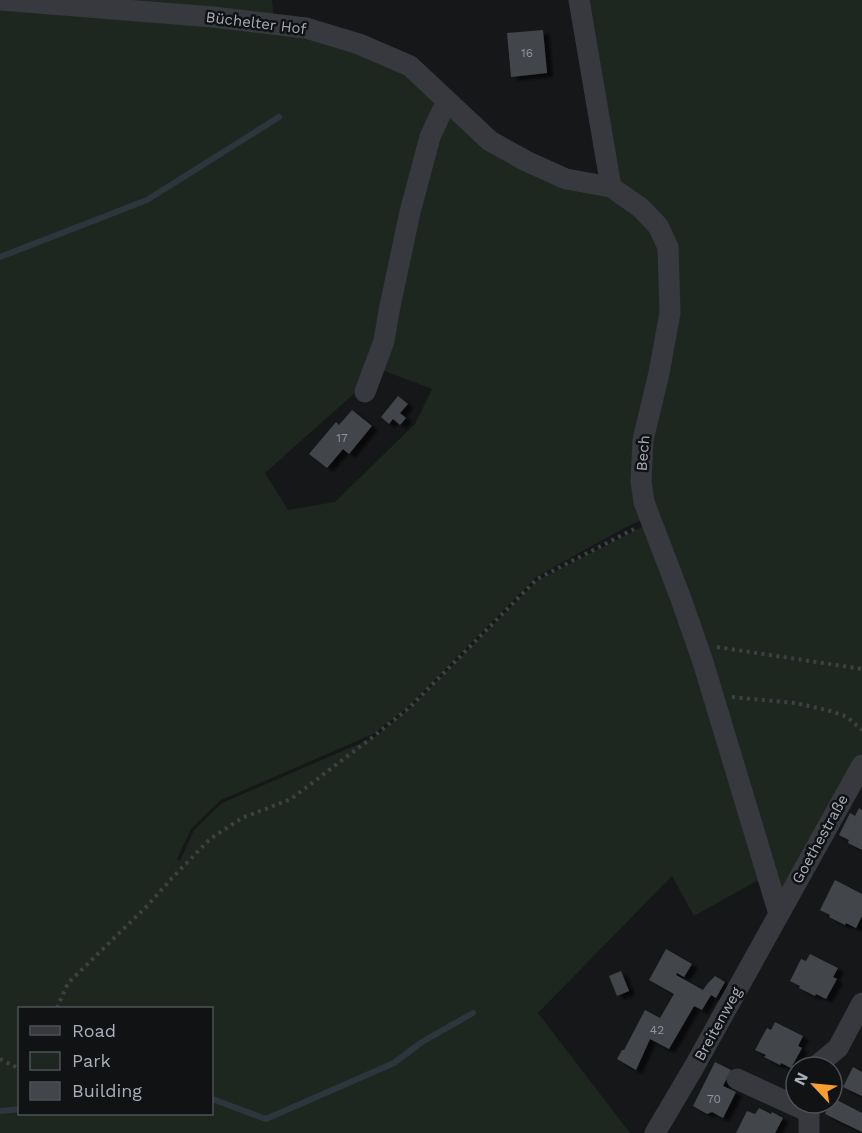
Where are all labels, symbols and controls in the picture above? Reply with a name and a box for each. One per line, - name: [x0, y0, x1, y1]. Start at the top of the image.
- street label: Büchelter Hof: [205, 8, 307, 38]
- house number: 16: [521, 46, 533, 60]
- house number: 17: [336, 431, 348, 445]
- street label: Bech: [632, 434, 654, 472]
- street label: Goethestraße: [788, 791, 852, 887]
- street label: Breitenweg: [690, 984, 746, 1064]
- legend: [18, 1007, 213, 1115]
- text: Road: [72, 1020, 116, 1041]
- house number: 42: [650, 1023, 664, 1037]
- text: Park: [72, 1050, 111, 1071]
- north arrow: [784, 1055, 844, 1115]
- text: N: [790, 1069, 812, 1088]
- text: Building: [72, 1080, 142, 1101]
- house number: 70: [707, 1092, 721, 1106]

